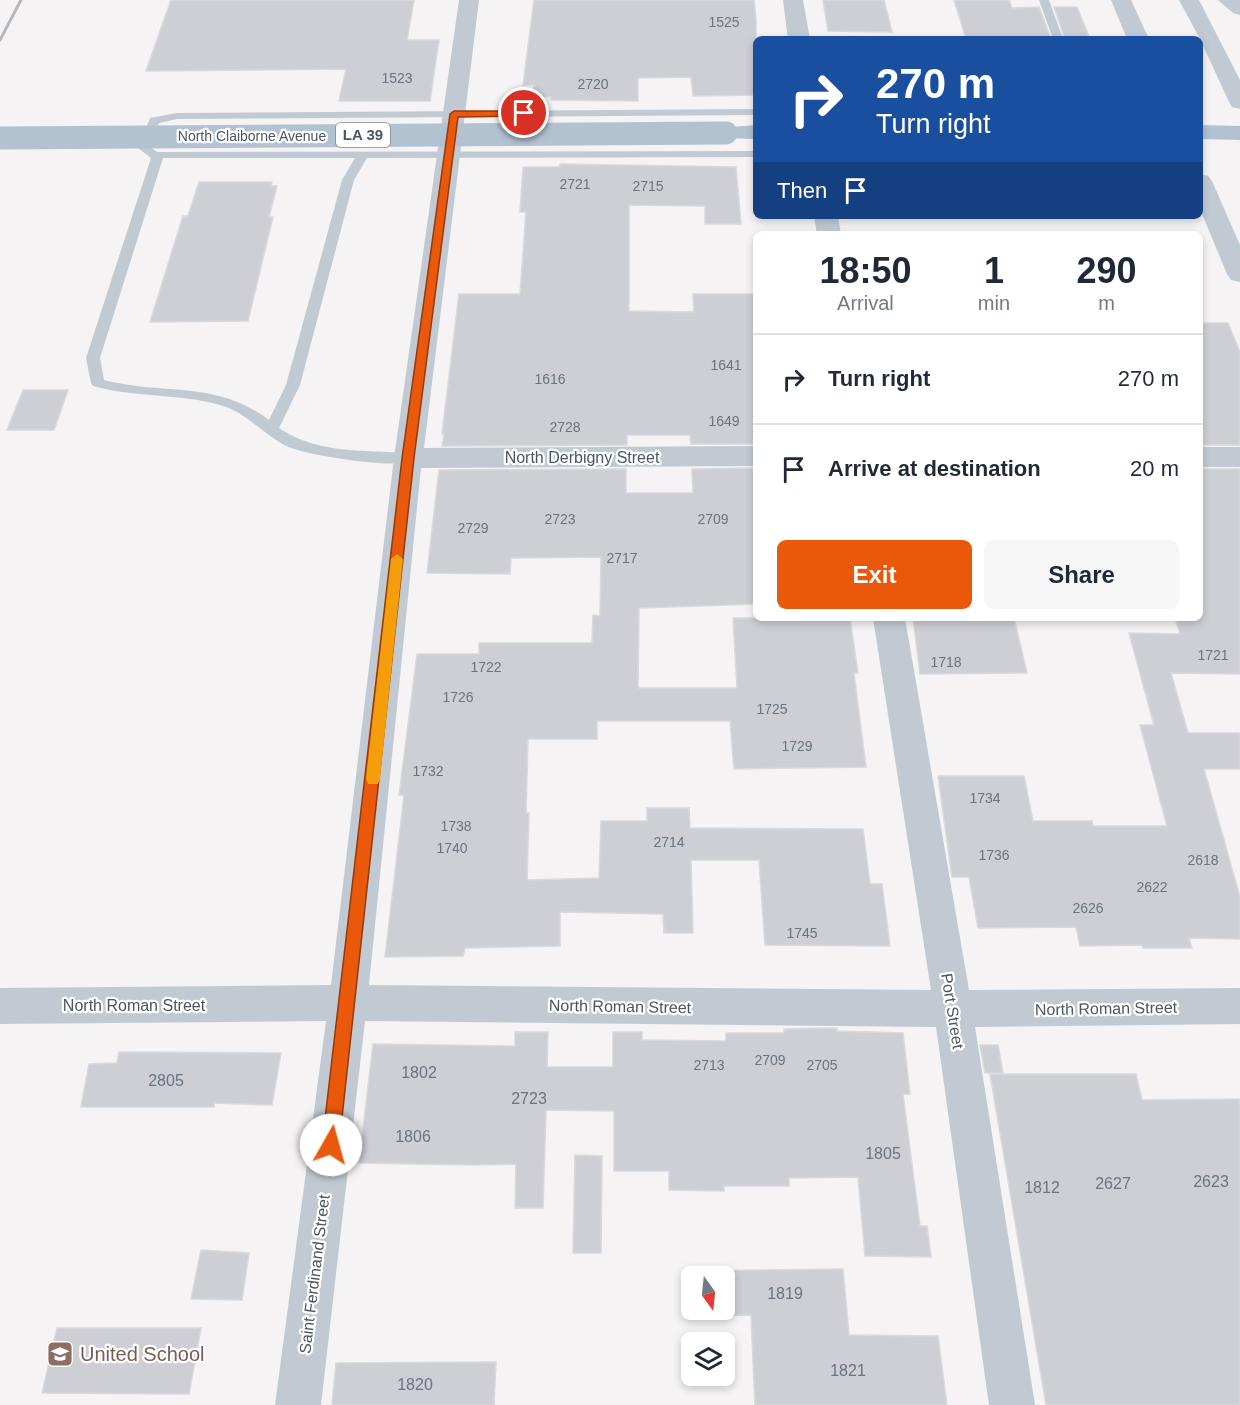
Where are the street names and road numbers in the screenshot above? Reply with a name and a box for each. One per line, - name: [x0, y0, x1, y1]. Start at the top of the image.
- road number: LA 39: [336, 123, 390, 147]
- street label: North Claiborne Avenue: [178, 128, 326, 144]
- street label: North Derbigny Street: [505, 449, 660, 466]
- street label: Port Street: [938, 972, 967, 1051]
- street label: North Roman Street: [63, 997, 206, 1014]
- street label: North Roman Street: [549, 997, 692, 1016]
- street label: North Roman Street: [1035, 999, 1178, 1018]
- street label: Saint Ferdinand Street: [296, 1193, 333, 1355]

